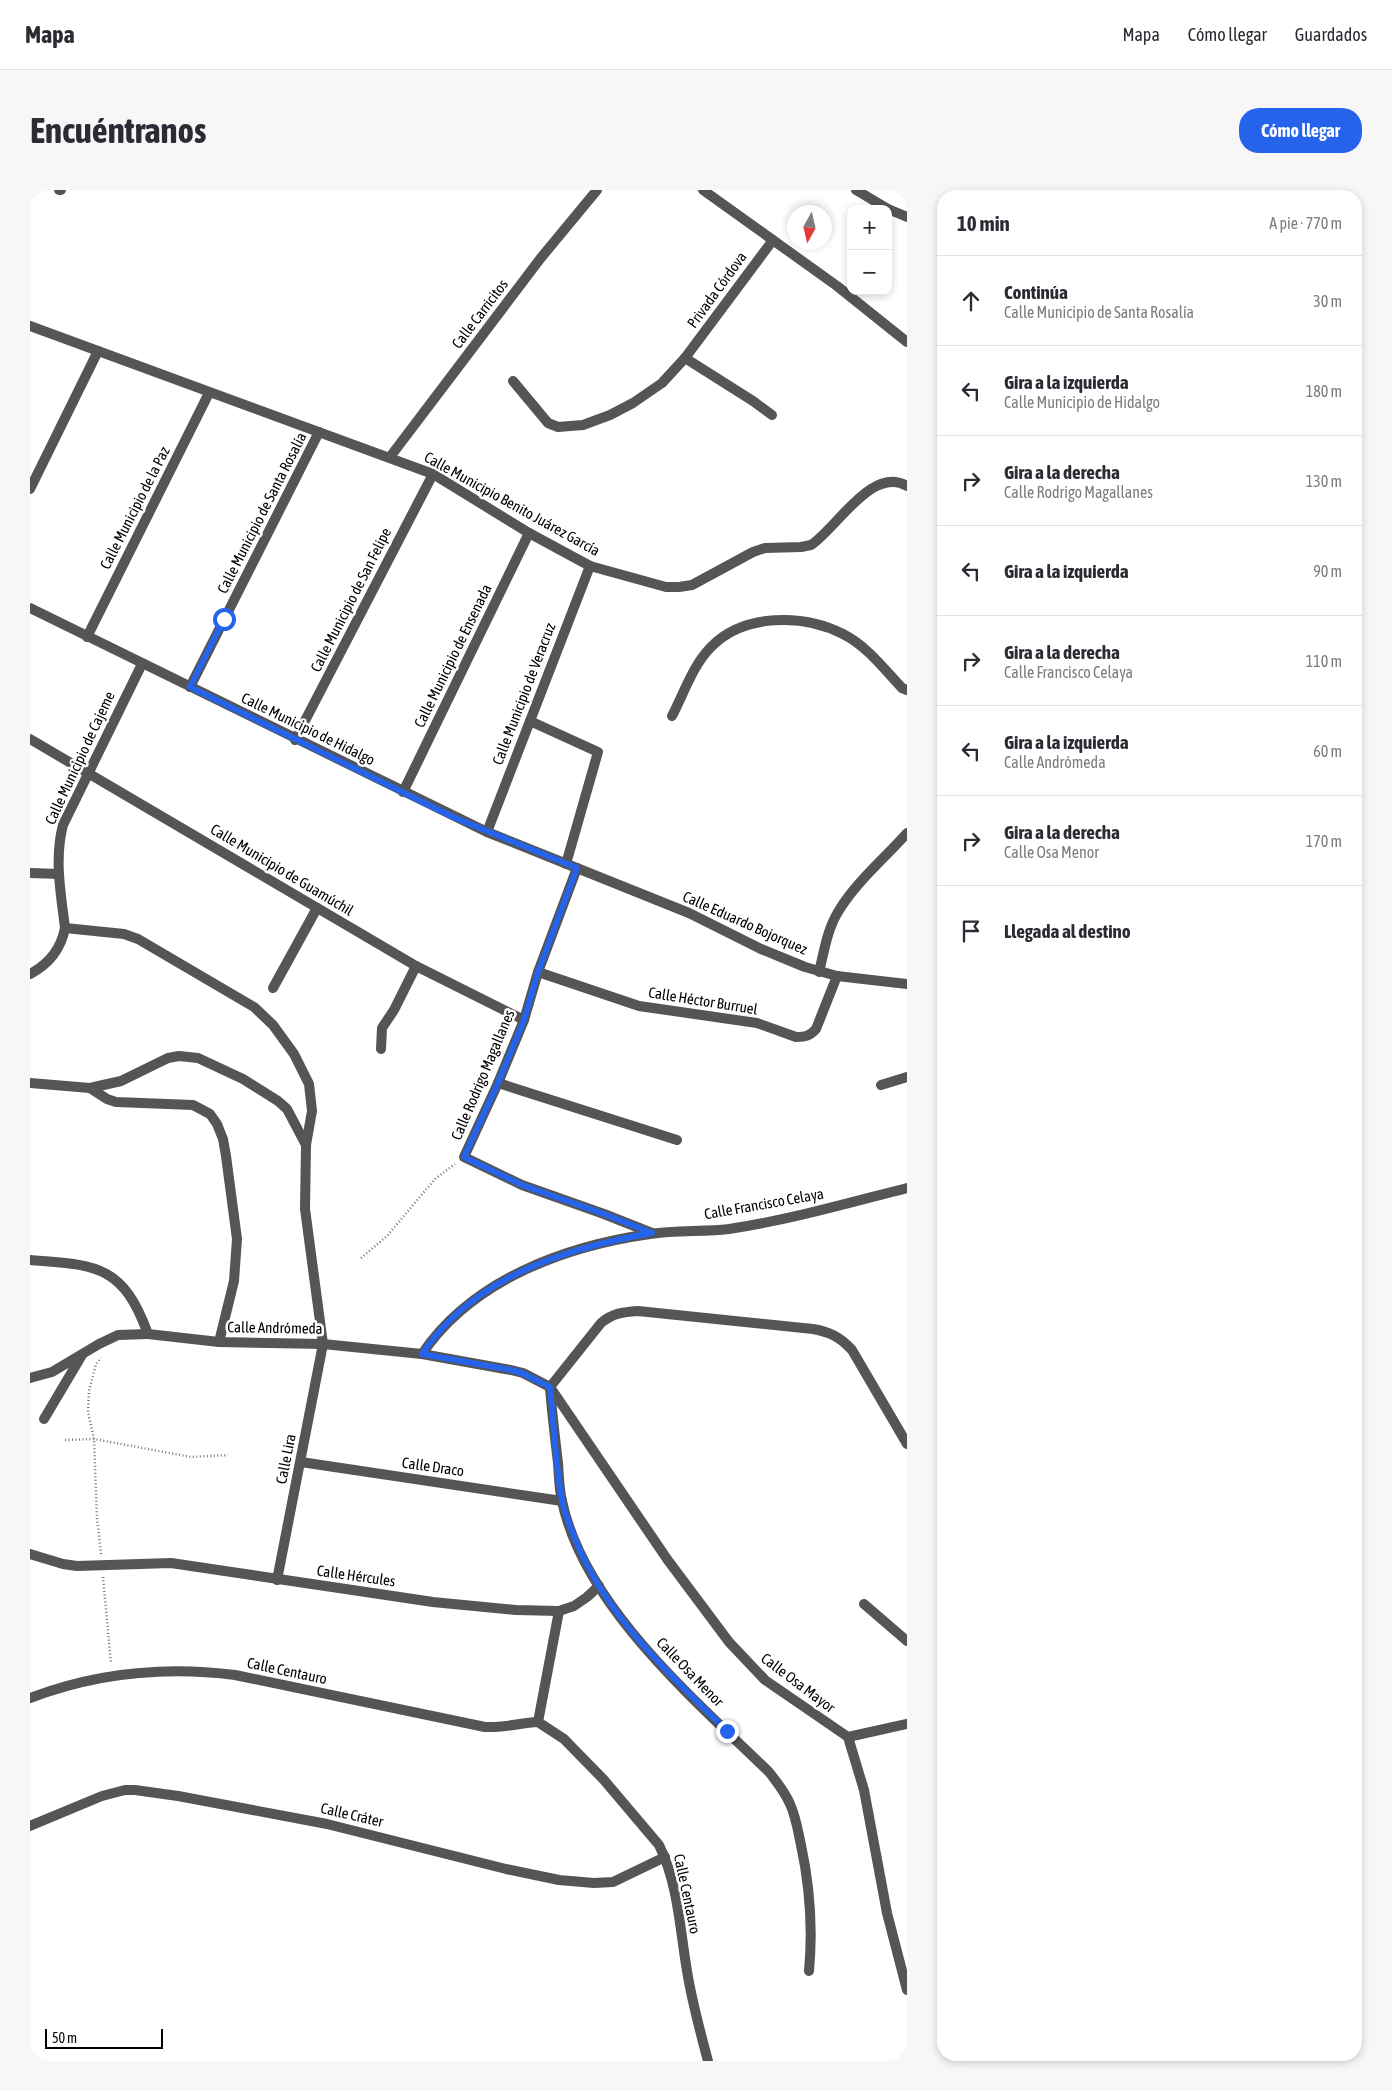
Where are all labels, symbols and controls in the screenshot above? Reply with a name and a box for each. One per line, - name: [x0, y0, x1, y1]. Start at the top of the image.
- text: Mapa: [25, 21, 75, 48]
- text: Mapa: [1122, 24, 1160, 45]
- text: Cómo llegar: [1188, 24, 1267, 45]
- text: Guardados: [1295, 24, 1367, 45]
- button: Cómo llegar: [1239, 108, 1362, 153]
- text: Encuéntranos: [30, 110, 206, 150]
- north arrow: [787, 205, 832, 250]
- map controls: [847, 205, 892, 295]
- button: +: [847, 205, 892, 250]
- text: 10 min: [957, 211, 1010, 235]
- text: A pie · 770 m: [1269, 214, 1342, 232]
- street label: Privada Córdova: [683, 248, 750, 331]
- button: −: [847, 250, 892, 295]
- street label: Calle Carricitos: [448, 276, 511, 352]
- text: Continúa: [1004, 281, 1068, 303]
- icon: ahead: [957, 287, 985, 315]
- text: 30 m: [1313, 292, 1342, 310]
- text: Calle Municipio de Santa Rosalía: [1004, 303, 1194, 321]
- text: Gira a la izquierda: [1004, 371, 1129, 393]
- icon: left: [957, 377, 985, 405]
- text: 180 m: [1306, 382, 1342, 400]
- text: Calle Municipio de Hidalgo: [1004, 393, 1160, 411]
- street label: Calle Municipio de Santa Rosalía: [214, 430, 310, 596]
- street label: Calle Municipio de la Paz: [96, 443, 173, 572]
- street label: Calle Municipio Benito Juárez García: [422, 448, 603, 559]
- text: Gira a la derecha: [1004, 461, 1120, 483]
- icon: right: [957, 467, 985, 495]
- text: 130 m: [1306, 472, 1342, 490]
- text: Calle Rodrigo Magallanes: [1004, 483, 1153, 501]
- street label: Calle Municipio de San Felipe: [307, 525, 394, 675]
- icon: left: [957, 557, 985, 585]
- text: Gira a la izquierda: [1004, 560, 1129, 582]
- text: 90 m: [1313, 562, 1342, 580]
- street label: Calle Municipio de Ensenada: [410, 581, 495, 730]
- route start: [213, 608, 236, 631]
- street label: Calle Municipio de Veracruz: [489, 620, 559, 767]
- text: Gira a la derecha: [1004, 641, 1120, 663]
- icon: right: [957, 647, 985, 675]
- text: 110 m: [1306, 652, 1342, 670]
- text: Calle Francisco Celaya: [1004, 663, 1133, 681]
- street label: Calle Municipio de Cajeme: [41, 688, 118, 827]
- street label: Calle Municipio de Hidalgo: [239, 689, 378, 768]
- text: Gira a la izquierda: [1004, 731, 1129, 753]
- icon: left: [957, 737, 985, 765]
- text: 60 m: [1313, 742, 1342, 760]
- text: Calle Andrómeda: [1004, 753, 1106, 771]
- street label: Calle Municipio de Guamúchil: [208, 820, 357, 919]
- text: Gira a la derecha: [1004, 821, 1120, 843]
- icon: right: [957, 827, 985, 855]
- text: 170 m: [1306, 832, 1342, 850]
- text: Calle Osa Menor: [1004, 843, 1099, 861]
- street label: Calle Eduardo Bojorquez: [680, 887, 811, 958]
- icon: arrive: [957, 917, 985, 945]
- text: Llegada al destino: [1004, 920, 1131, 942]
- street label: Calle Héctor Burruel: [647, 983, 759, 1018]
- street label: Calle Rodrigo Magallanes: [447, 1007, 518, 1142]
- street label: Calle Francisco Celaya: [703, 1185, 825, 1222]
- street label: Calle Andrómeda: [227, 1318, 323, 1337]
- street label: Calle Lira: [272, 1432, 299, 1485]
- street label: Calle Draco: [401, 1454, 465, 1479]
- street label: Calle Hércules: [316, 1562, 396, 1589]
- street label: Calle Osa Menor: [653, 1634, 728, 1710]
- street label: Calle Osa Mayor: [758, 1649, 839, 1716]
- street label: Calle Centauro: [246, 1654, 329, 1687]
- route end: [716, 1720, 739, 1743]
- street label: Calle Cráter: [319, 1799, 386, 1830]
- street label: Calle Centauro: [671, 1852, 704, 1935]
- scale bar: [45, 2026, 162, 2049]
- text: 50 m: [52, 2030, 77, 2046]

